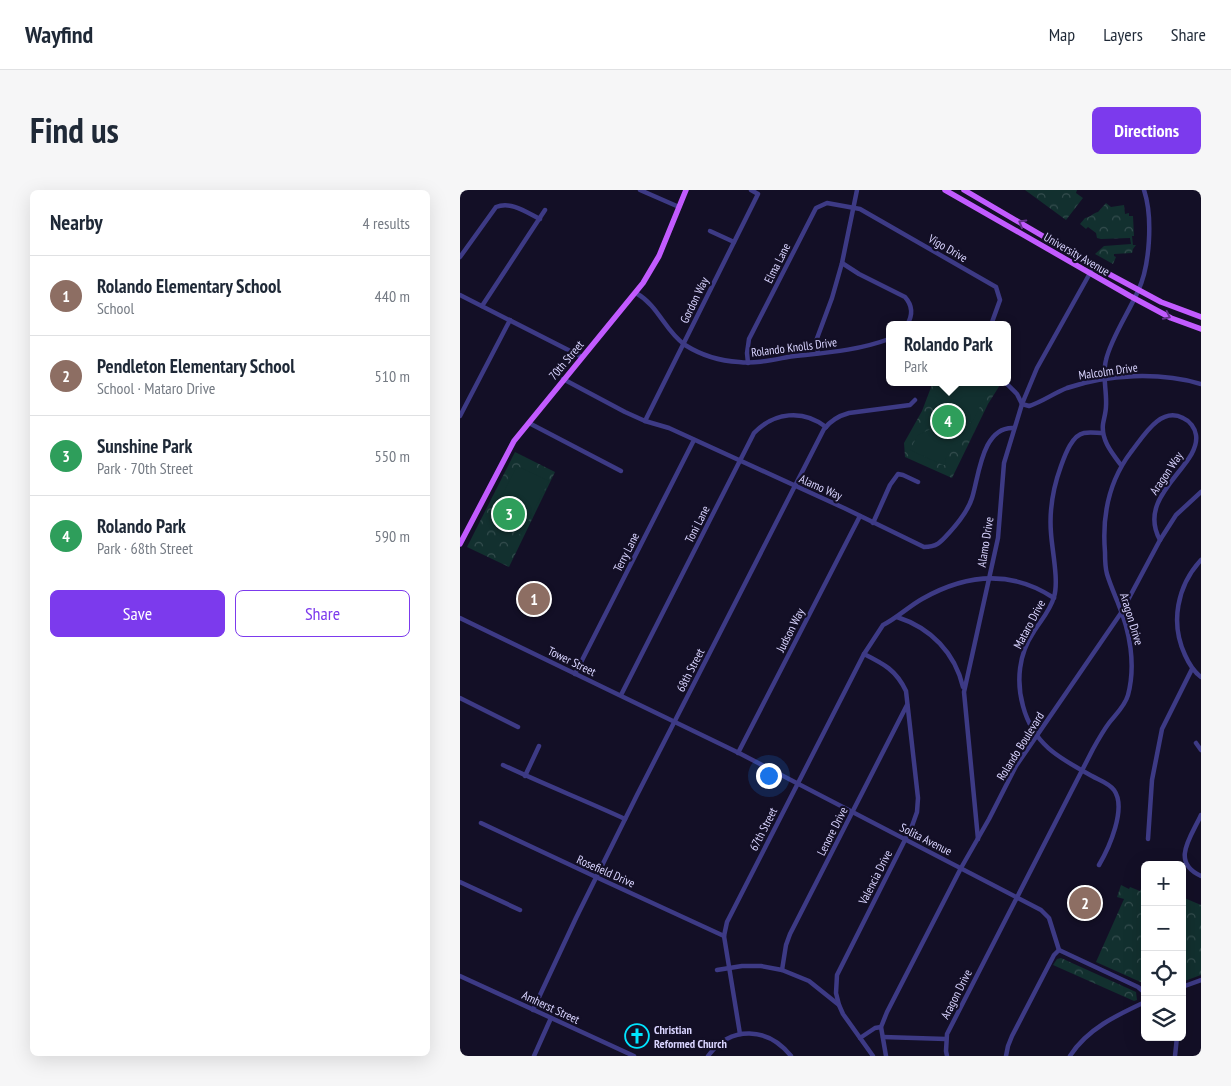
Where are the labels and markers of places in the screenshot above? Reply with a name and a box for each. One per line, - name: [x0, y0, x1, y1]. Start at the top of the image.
- pin: 4: [932, 402, 964, 440]
- pin: 3: [493, 495, 525, 533]
- pin: 1: [518, 580, 550, 618]
- pin: 2: [1069, 884, 1101, 922]
- place label: Christian Reformed Church: [654, 1022, 727, 1051]
- church icon: Christian Reformed Church: [624, 1023, 650, 1049]

